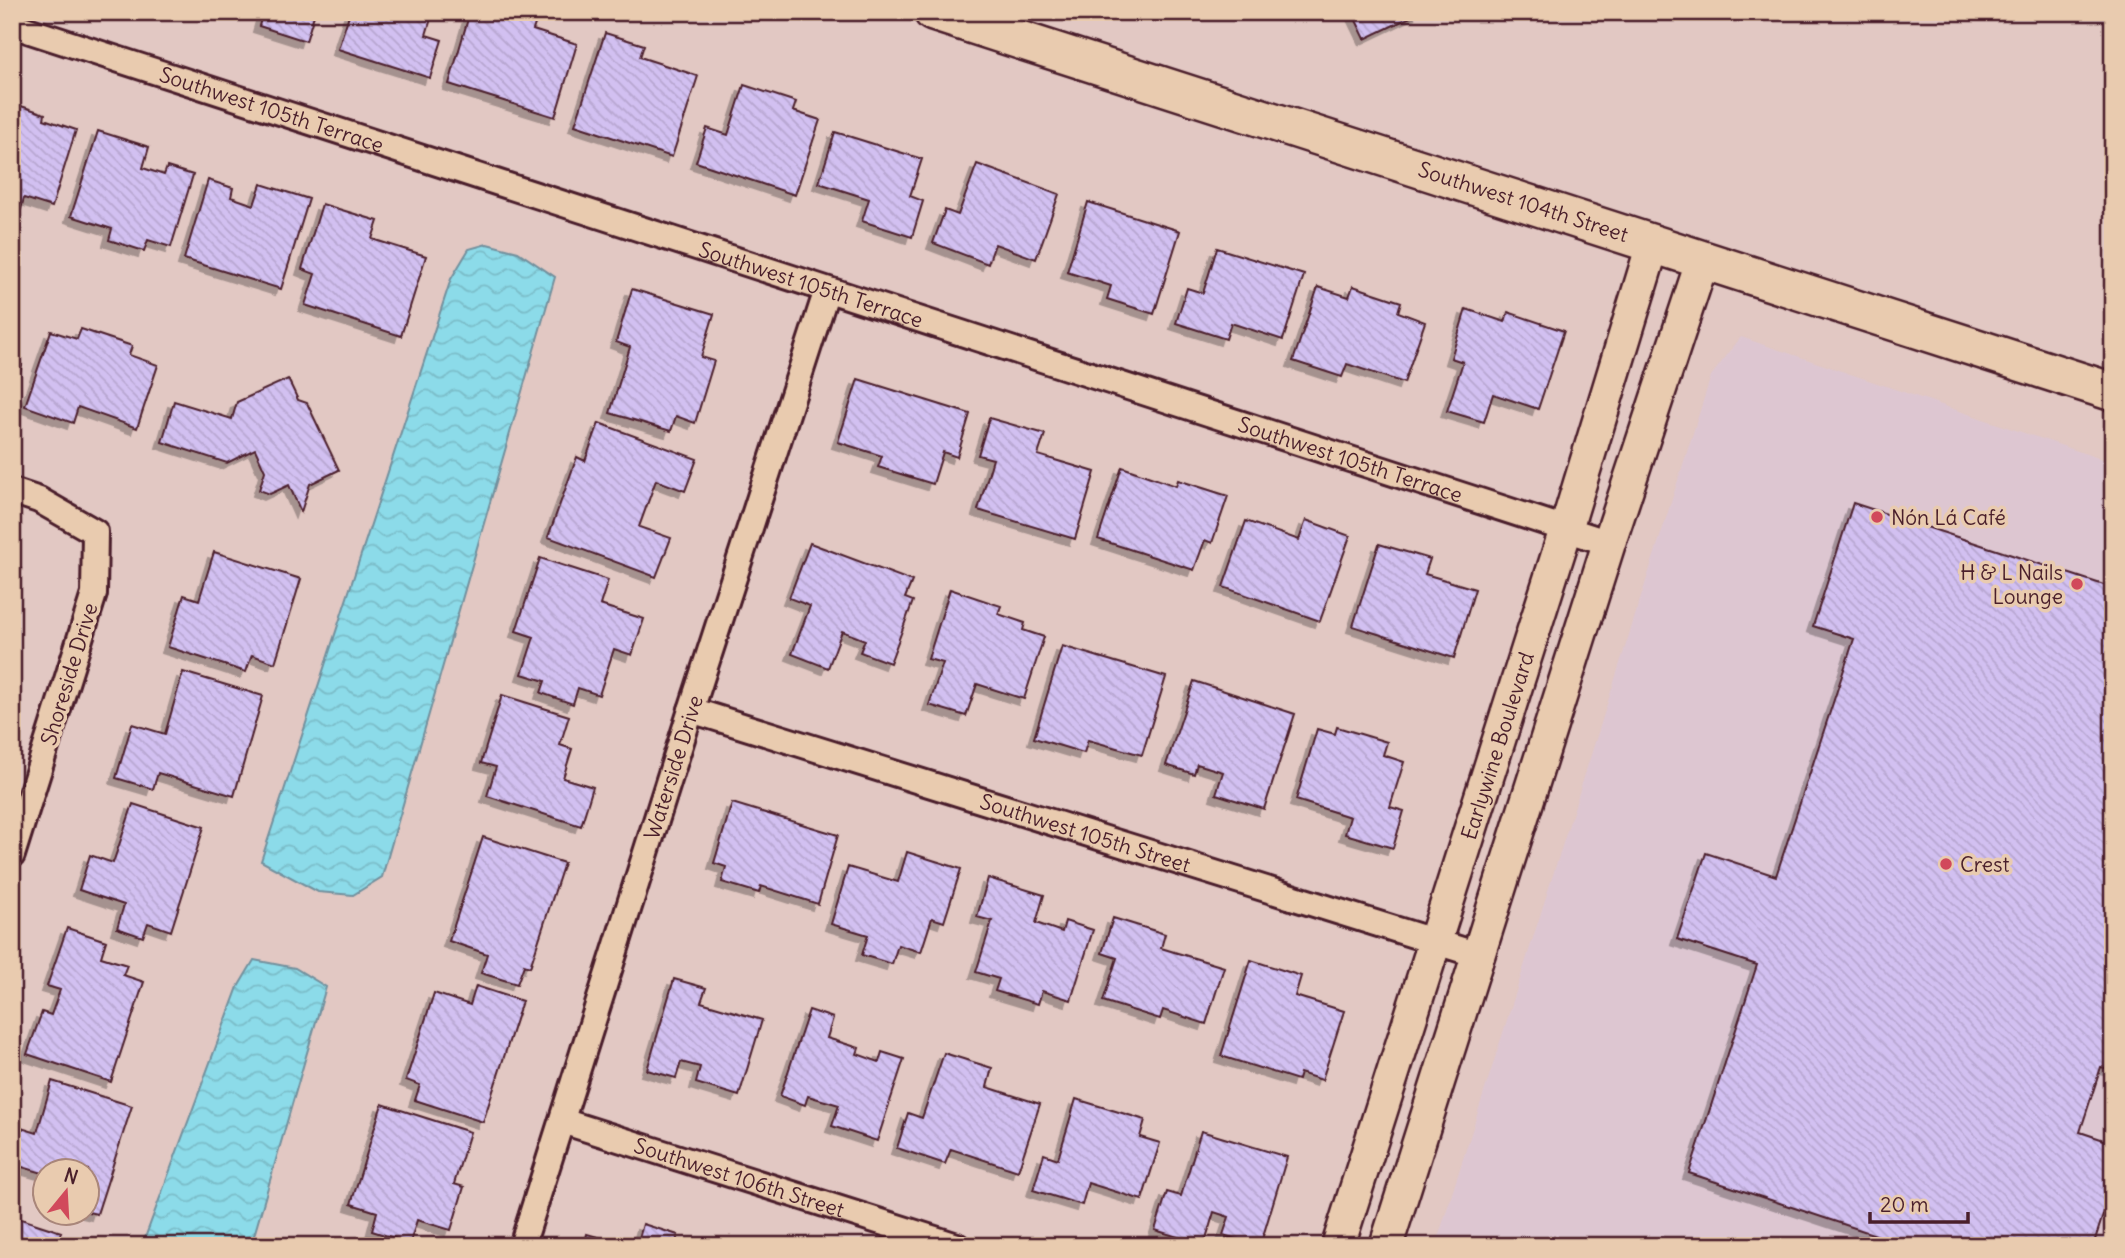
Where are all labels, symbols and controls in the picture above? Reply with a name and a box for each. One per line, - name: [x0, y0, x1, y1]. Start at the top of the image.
- street label: Southwest 105th Terrace: [156, 60, 387, 158]
- street label: Southwest 104th Street: [1415, 155, 1632, 248]
- street label: Southwest 105th Terrace: [696, 235, 927, 333]
- street label: Southwest 105th Terrace: [1235, 410, 1466, 508]
- place label: Nón Lá Café: [1891, 504, 2006, 531]
- marker: Nón Lá Café: [1869, 509, 1885, 525]
- place label: H & L Nails Lounge: [1960, 559, 2063, 610]
- marker: H & L Nails Lounge: [2069, 576, 2085, 592]
- street label: Shoreside Drive: [35, 600, 103, 748]
- street label: Earlywine Boulevard: [1455, 648, 1540, 843]
- street label: Waterside Drive: [638, 692, 708, 843]
- street label: Southwest 105th Street: [977, 787, 1194, 878]
- place label: Crest: [1960, 851, 2010, 878]
- marker: Crest: [1938, 856, 1954, 872]
- street label: Southwest 106th Street: [631, 1131, 848, 1223]
- north arrow: [32, 1156, 102, 1226]
- text: N: [61, 1162, 81, 1189]
- scale bar: [1870, 1181, 1968, 1225]
- text: 20 m: [1880, 1191, 1929, 1218]

